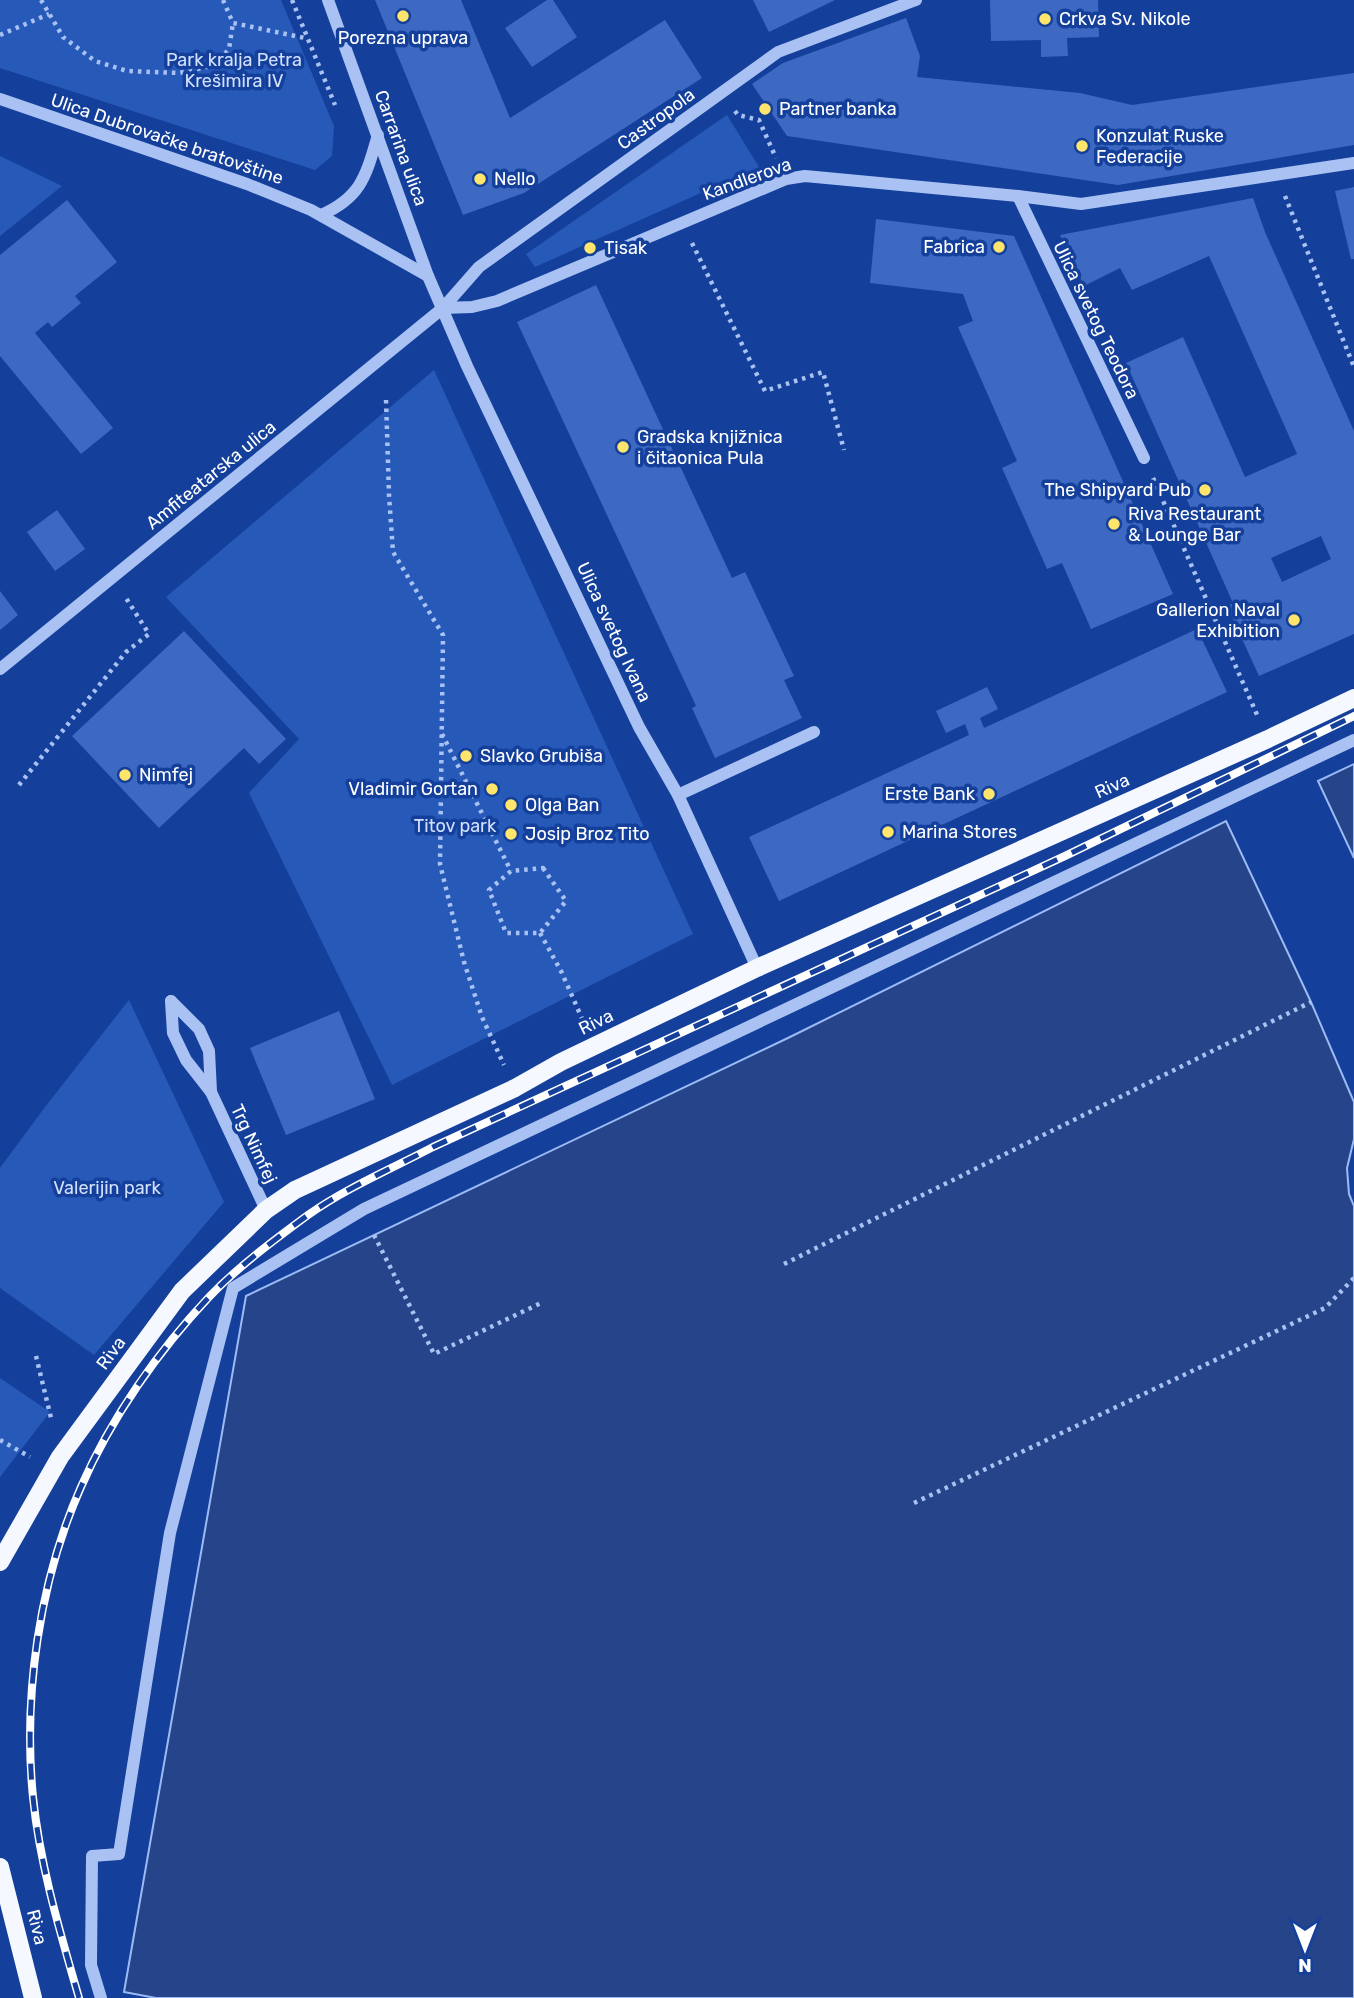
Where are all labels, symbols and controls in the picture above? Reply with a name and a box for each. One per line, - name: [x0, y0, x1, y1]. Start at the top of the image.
- marker: Porezna uprava: [395, 8, 411, 24]
- place label: Crkva Sv. Nikole: [1059, 8, 1191, 30]
- marker: Crkva Sv. Nikole: [1037, 11, 1053, 27]
- place label: Porezna uprava: [338, 27, 468, 49]
- park label: Park kralja Petra Krešimira IV: [166, 49, 302, 92]
- street label: Castropola: [613, 84, 699, 154]
- street label: Carrarina ulica: [370, 87, 432, 209]
- street label: Ulica Dubrovačke bratovštine: [48, 89, 286, 189]
- place label: Partner banka: [779, 98, 897, 120]
- marker: Partner banka: [757, 101, 773, 117]
- place label: Konzulat Ruske Federacije: [1096, 125, 1224, 168]
- marker: Konzulat Ruske Federacije: [1074, 138, 1090, 154]
- street label: Kandlerova: [700, 153, 794, 205]
- place label: Nello: [494, 168, 536, 190]
- marker: Nello: [472, 171, 488, 187]
- place label: Fabrica: [923, 236, 985, 258]
- place label: Tisak: [604, 237, 648, 259]
- street label: Ulica svetog Teodora: [1048, 237, 1144, 403]
- marker: Fabrica: [991, 239, 1007, 255]
- marker: Tisak: [582, 240, 598, 256]
- street label: Amfiteatarska ulica: [142, 416, 280, 534]
- place label: Gradska knjižnica i čitaonica Pula: [637, 426, 783, 469]
- marker: Gradska knjižnica i čitaonica Pula: [615, 439, 631, 455]
- place label: The Shipyard Pub: [1044, 479, 1191, 501]
- marker: The Shipyard Pub: [1197, 482, 1213, 498]
- place label: Riva Restaurant & Lounge Bar: [1128, 503, 1261, 546]
- marker: Riva Restaurant & Lounge Bar: [1106, 516, 1122, 532]
- street label: Ulica svetog Ivana: [572, 558, 656, 706]
- place label: Gallerion Naval Exhibition: [1156, 599, 1280, 642]
- marker: Gallerion Naval Exhibition: [1286, 612, 1302, 628]
- place label: Slavko Grubiša: [480, 745, 603, 767]
- marker: Slavko Grubiša: [458, 748, 474, 764]
- place label: Nimfej: [139, 764, 193, 786]
- marker: Nimfej: [117, 767, 133, 783]
- street label: Riva: [1091, 769, 1133, 803]
- place label: Vladimir Gortan: [348, 778, 478, 800]
- marker: Vladimir Gortan: [484, 781, 500, 797]
- place label: Erste Bank: [884, 783, 976, 805]
- marker: Erste Bank: [981, 786, 997, 802]
- place label: Olga Ban: [525, 794, 600, 816]
- marker: Olga Ban: [503, 797, 519, 813]
- park label: Titov park: [414, 815, 497, 837]
- place label: Marina Stores: [902, 821, 1017, 843]
- place label: Josip Broz Tito: [525, 823, 650, 845]
- marker: Marina Stores: [880, 824, 896, 840]
- marker: Josip Broz Tito: [503, 826, 519, 842]
- street label: Riva: [575, 1004, 617, 1040]
- street label: Trg Nimfej: [226, 1101, 282, 1187]
- park label: Valerijin park: [53, 1177, 161, 1199]
- street label: Riva: [92, 1332, 130, 1374]
- street label: Riva: [22, 1907, 52, 1947]
- north arrow: [1270, 1914, 1340, 1984]
- text: N: [1298, 1954, 1312, 1977]

